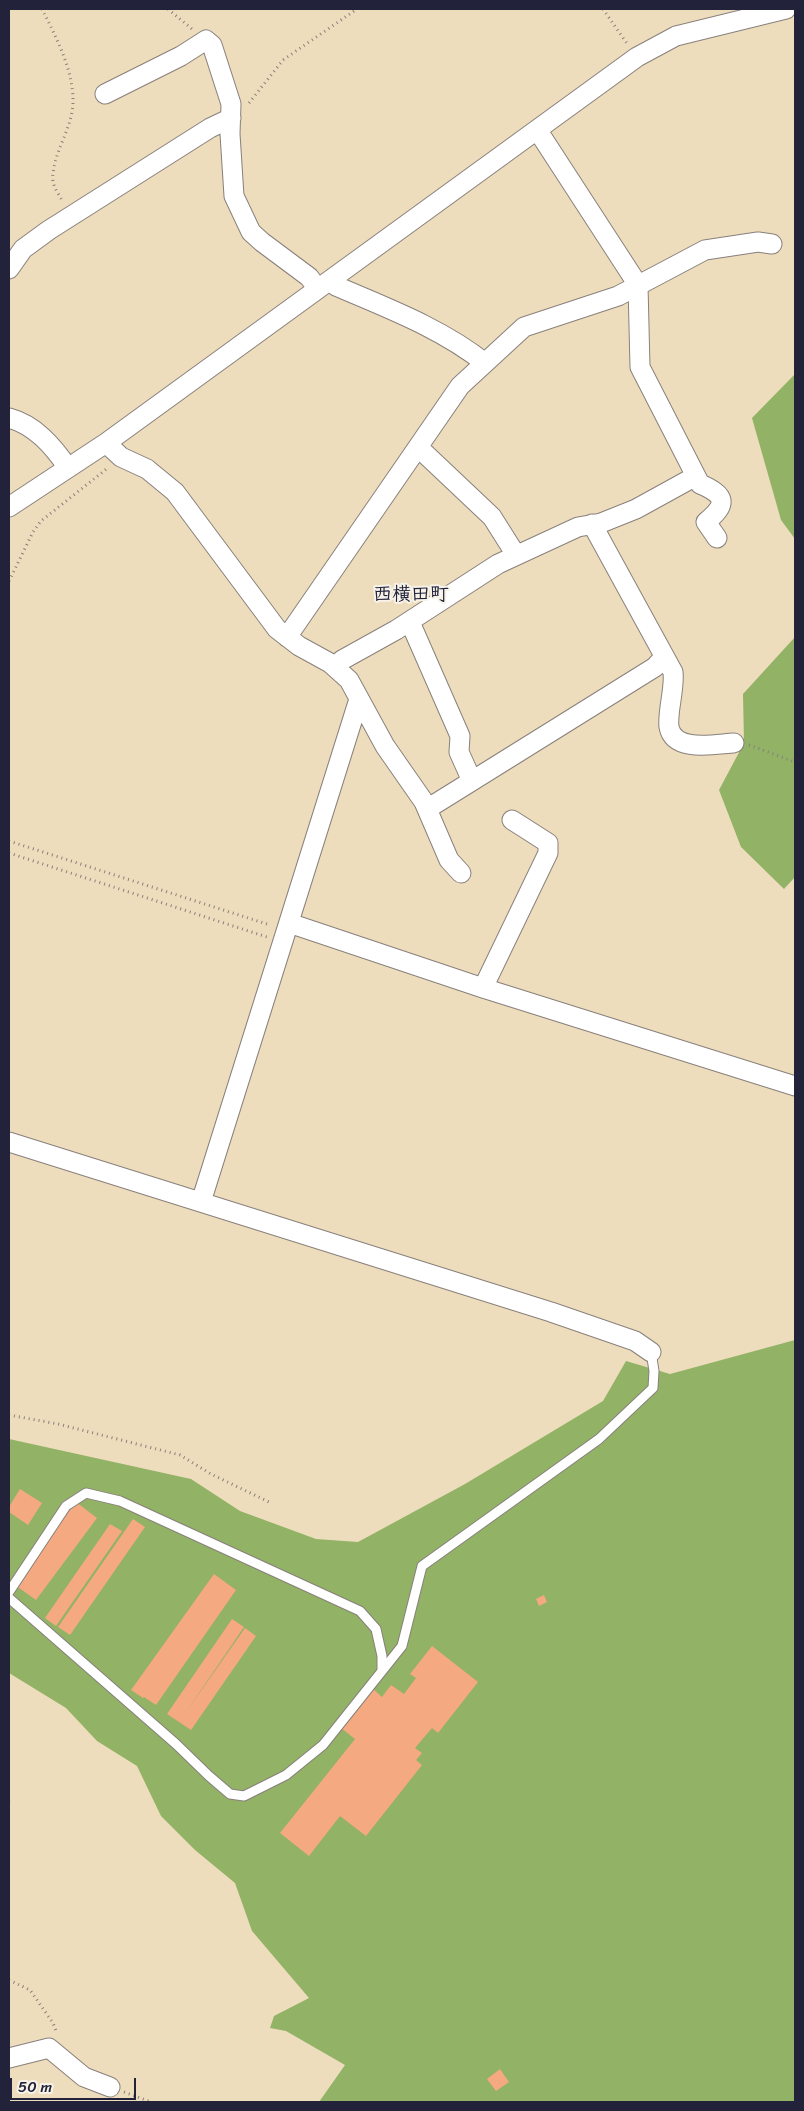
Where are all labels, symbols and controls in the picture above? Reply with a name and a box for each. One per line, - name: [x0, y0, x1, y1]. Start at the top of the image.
- district label: 西横田町: [373, 584, 449, 606]
- scale bar: [12, 2068, 139, 2100]
- text: 50 m: [18, 2074, 52, 2100]

